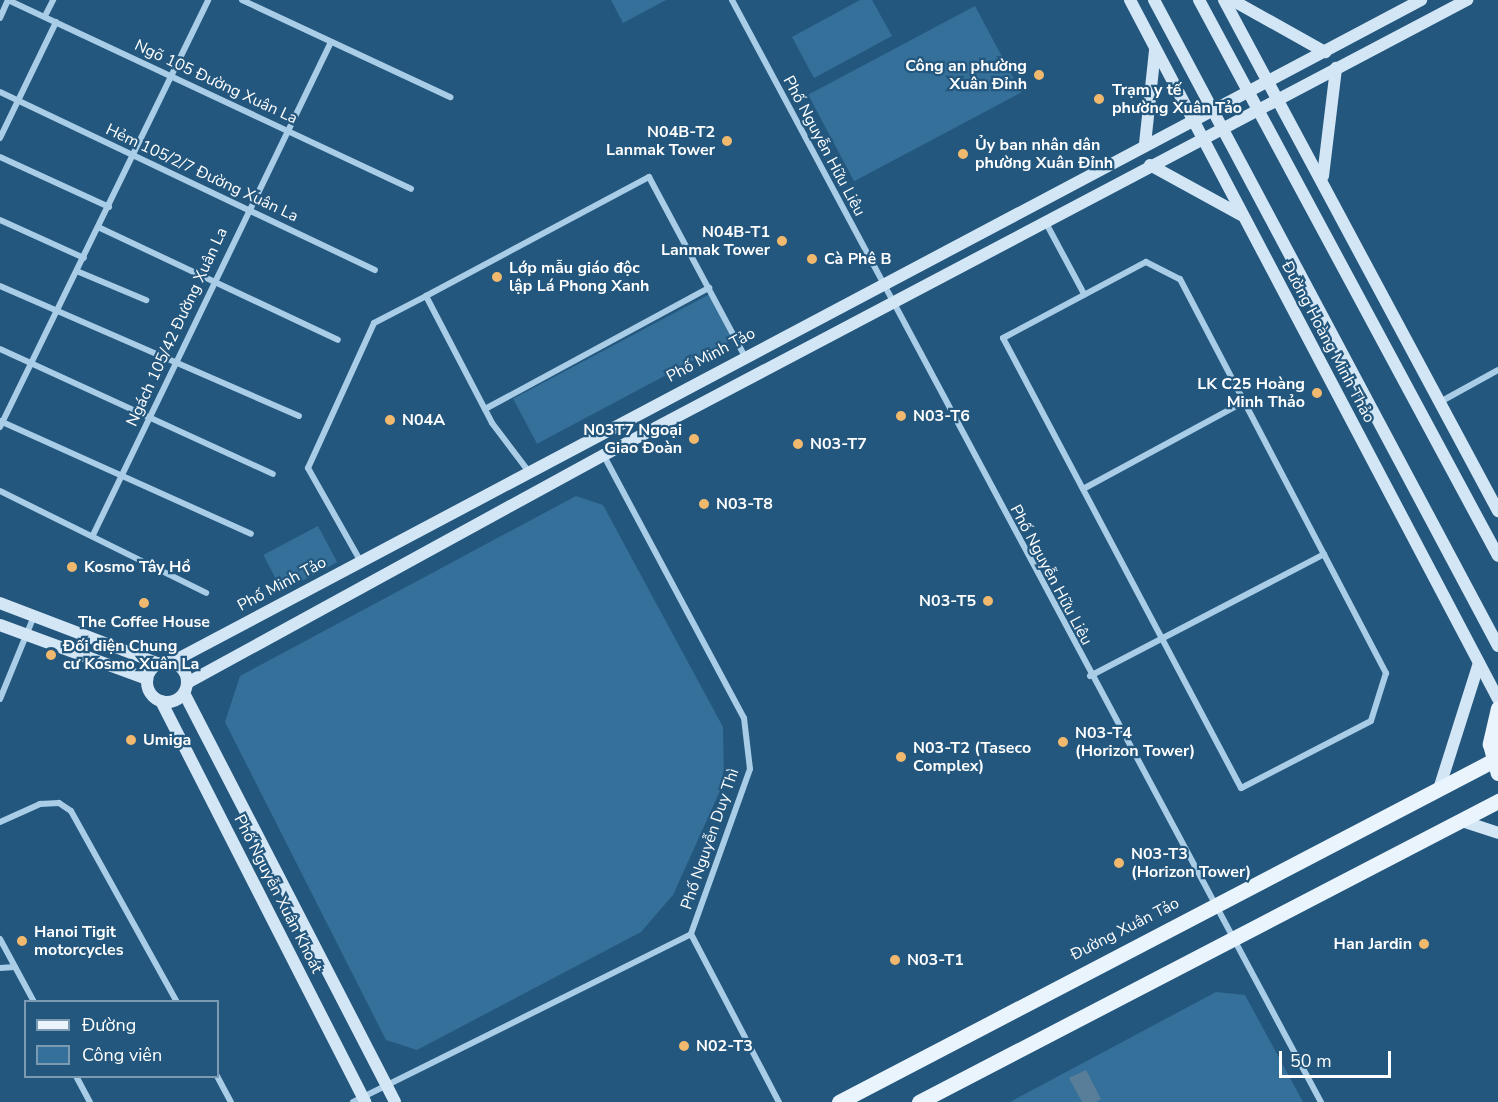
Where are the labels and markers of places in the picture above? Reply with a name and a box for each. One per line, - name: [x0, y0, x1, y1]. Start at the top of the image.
- place label: Công an phường Xuân Đỉnh: [905, 56, 1027, 94]
- marker: Công an phường Xuân Đỉnh: [1032, 68, 1046, 82]
- place label: Trạm y tế phường Xuân Tảo: [1112, 80, 1242, 118]
- marker: Trạm y tế phường Xuân Tảo: [1090, 90, 1108, 108]
- place label: N04B-T2 Lanmak Tower: [606, 122, 715, 160]
- marker: N04B-T2 Lanmak Tower: [720, 134, 734, 148]
- place label: Ủy ban nhân dân phường Xuân Đỉnh: [975, 135, 1113, 173]
- marker: Ủy ban nhân dân phường Xuân Đỉnh: [956, 147, 970, 161]
- place label: N04B-T1 Lanmak Tower: [661, 222, 770, 260]
- marker: N04B-T1 Lanmak Tower: [775, 234, 789, 248]
- place label: Cà Phê B: [824, 249, 891, 269]
- marker: Cà Phê B: [805, 252, 819, 266]
- place label: Lớp mẫu giáo độc lập Lá Phong Xanh: [509, 258, 649, 296]
- marker: Lớp mẫu giáo độc lập Lá Phong Xanh: [490, 270, 504, 284]
- place label: LK C25 Hoàng Minh Thảo: [1197, 374, 1305, 412]
- marker: LK C25 Hoàng Minh Thảo: [1310, 386, 1324, 400]
- place label: N03-T6: [913, 406, 970, 426]
- marker: N03-T6: [894, 409, 908, 423]
- place label: N04A: [402, 410, 445, 430]
- marker: N04A: [383, 413, 397, 427]
- place label: N03T7 Ngoại Giao Đoàn: [583, 420, 682, 458]
- marker: N03T7 Ngoại Giao Đoàn: [687, 432, 701, 446]
- place label: N03-T7: [810, 434, 867, 454]
- marker: N03-T7: [791, 437, 805, 451]
- place label: N03-T8: [716, 494, 773, 514]
- marker: N03-T8: [697, 497, 711, 511]
- place label: Kosmo Tây Hồ: [84, 557, 191, 577]
- marker: Kosmo Tây Hồ: [65, 560, 79, 574]
- place label: N03-T5: [919, 591, 976, 611]
- marker: N03-T5: [981, 594, 995, 608]
- marker: The Coffee House: [137, 596, 151, 610]
- place label: The Coffee House: [78, 612, 210, 632]
- place label: Đối diện Chung cư Kosmo Xuân La: [63, 636, 199, 674]
- marker: Đối diện Chung cư Kosmo Xuân La: [44, 648, 58, 662]
- place label: N03-T4 (Horizon Tower): [1075, 723, 1195, 761]
- place label: Umiga: [143, 730, 191, 750]
- marker: Umiga: [124, 733, 138, 747]
- marker: N03-T4 (Horizon Tower): [1056, 735, 1070, 749]
- place label: N03-T2 (Taseco Complex): [913, 738, 1031, 776]
- marker: N03-T2 (Taseco Complex): [894, 750, 908, 764]
- place label: N03-T3 (Horizon Tower): [1131, 844, 1251, 882]
- marker: N03-T3 (Horizon Tower): [1112, 856, 1126, 870]
- place label: Hanoi Tigit motorcycles: [34, 922, 124, 960]
- marker: Hanoi Tigit motorcycles: [15, 934, 29, 948]
- place label: Han Jardin: [1334, 934, 1412, 954]
- marker: Han Jardin: [1417, 937, 1431, 951]
- place label: N03-T1: [907, 950, 964, 970]
- marker: N03-T1: [888, 953, 902, 967]
- place label: N02-T3: [696, 1036, 753, 1056]
- marker: N02-T3: [677, 1039, 691, 1053]

